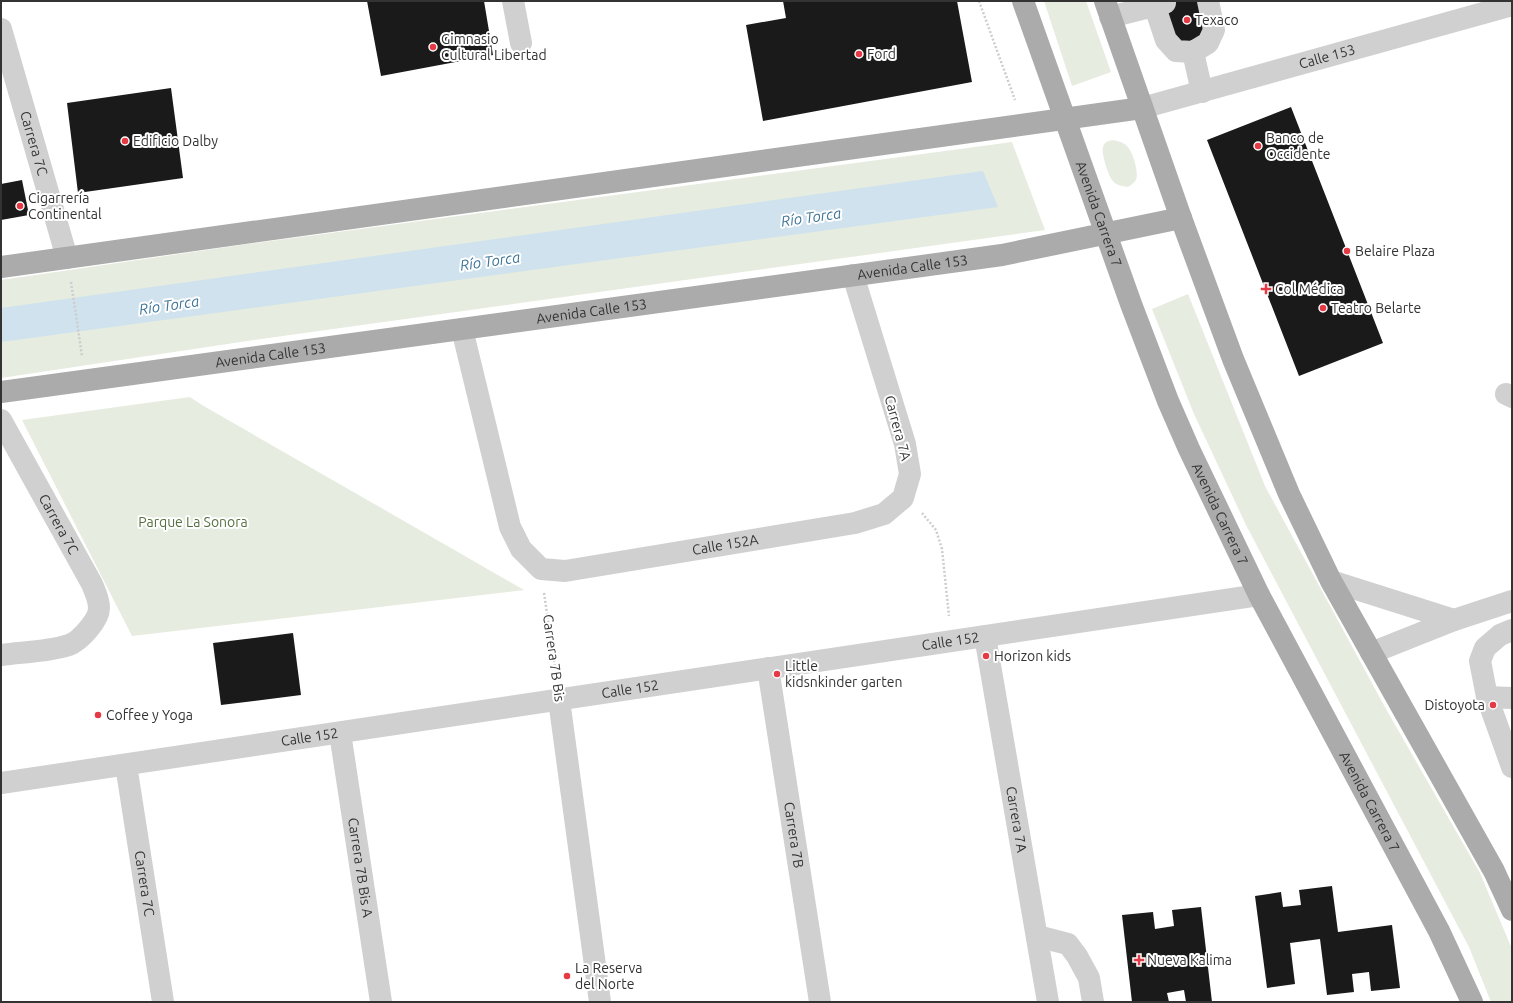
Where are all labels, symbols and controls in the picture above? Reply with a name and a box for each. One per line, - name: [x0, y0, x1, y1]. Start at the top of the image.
- place label: Texaco: [1195, 12, 1239, 28]
- marker: Texaco: [1182, 15, 1192, 25]
- place label: Gimnasio Cultural Libertad: [441, 31, 547, 63]
- street label: Calle 153: [1297, 41, 1357, 72]
- marker: Gimnasio Cultural Libertad: [428, 42, 438, 52]
- place label: Ford: [867, 46, 896, 62]
- marker: Ford: [854, 49, 864, 59]
- street label: Carrera 7C: [17, 109, 51, 178]
- place label: Banco de Occidente: [1266, 130, 1330, 162]
- place label: Edificio Dalby: [133, 133, 218, 149]
- marker: Edificio Dalby: [120, 136, 130, 146]
- marker: Banco de Occidente: [1253, 141, 1263, 151]
- street label: Avenida Carrera 7: [1073, 159, 1125, 269]
- place label: Cigarrería Continental: [28, 190, 102, 222]
- marker: Cigarrería Continental: [15, 201, 25, 211]
- water label: Río Torca: [780, 204, 842, 230]
- place label: Belaire Plaza: [1355, 243, 1435, 259]
- marker: Belaire Plaza: [1342, 246, 1352, 256]
- water label: Río Torca: [459, 248, 521, 274]
- street label: Avenida Calle 153: [856, 252, 969, 283]
- place label: Col Médica: [1275, 281, 1344, 297]
- marker: Col Médica: [1260, 283, 1272, 295]
- water label: Río Torca: [138, 292, 200, 318]
- street label: Avenida Calle 153: [535, 296, 648, 327]
- place label: Teatro Belarte: [1331, 300, 1421, 316]
- marker: Teatro Belarte: [1318, 303, 1328, 313]
- street label: Avenida Calle 153: [214, 340, 327, 371]
- street label: Carrera 7A: [882, 394, 914, 462]
- street label: Avenida Carrera 7: [1189, 460, 1251, 568]
- street label: Carrera 7C: [36, 491, 82, 557]
- park label: Parque La Sonora: [138, 514, 248, 530]
- street label: Calle 152A: [691, 531, 759, 558]
- street label: Carrera 7B Bis: [540, 613, 568, 703]
- street label: Calle 152: [921, 629, 980, 653]
- place label: Horizon kids: [994, 648, 1071, 664]
- marker: Horizon kids: [981, 651, 991, 661]
- place label: Little kidsnkinder garten: [785, 658, 902, 690]
- marker: Little kidsnkinder garten: [772, 669, 782, 679]
- street label: Calle 152: [600, 677, 660, 701]
- place label: Distoyota: [1424, 697, 1485, 713]
- marker: Distoyota: [1488, 700, 1498, 710]
- place label: Coffee y Yoga: [106, 707, 193, 723]
- marker: Coffee y Yoga: [93, 710, 103, 720]
- street label: Calle 152: [280, 725, 339, 749]
- street label: Avenida Carrera 7: [1336, 749, 1403, 854]
- street label: Carrera 7A: [1003, 785, 1030, 854]
- street label: Carrera 7B: [781, 801, 807, 869]
- street label: Carrera 7B Bis A: [345, 817, 376, 918]
- street label: Carrera 7C: [131, 850, 158, 918]
- place label: Nueva Kalima: [1147, 952, 1232, 968]
- marker: Nueva Kalima: [1134, 955, 1144, 965]
- place label: La Reserva del Norte: [575, 960, 642, 992]
- marker: La Reserva del Norte: [562, 971, 572, 981]

